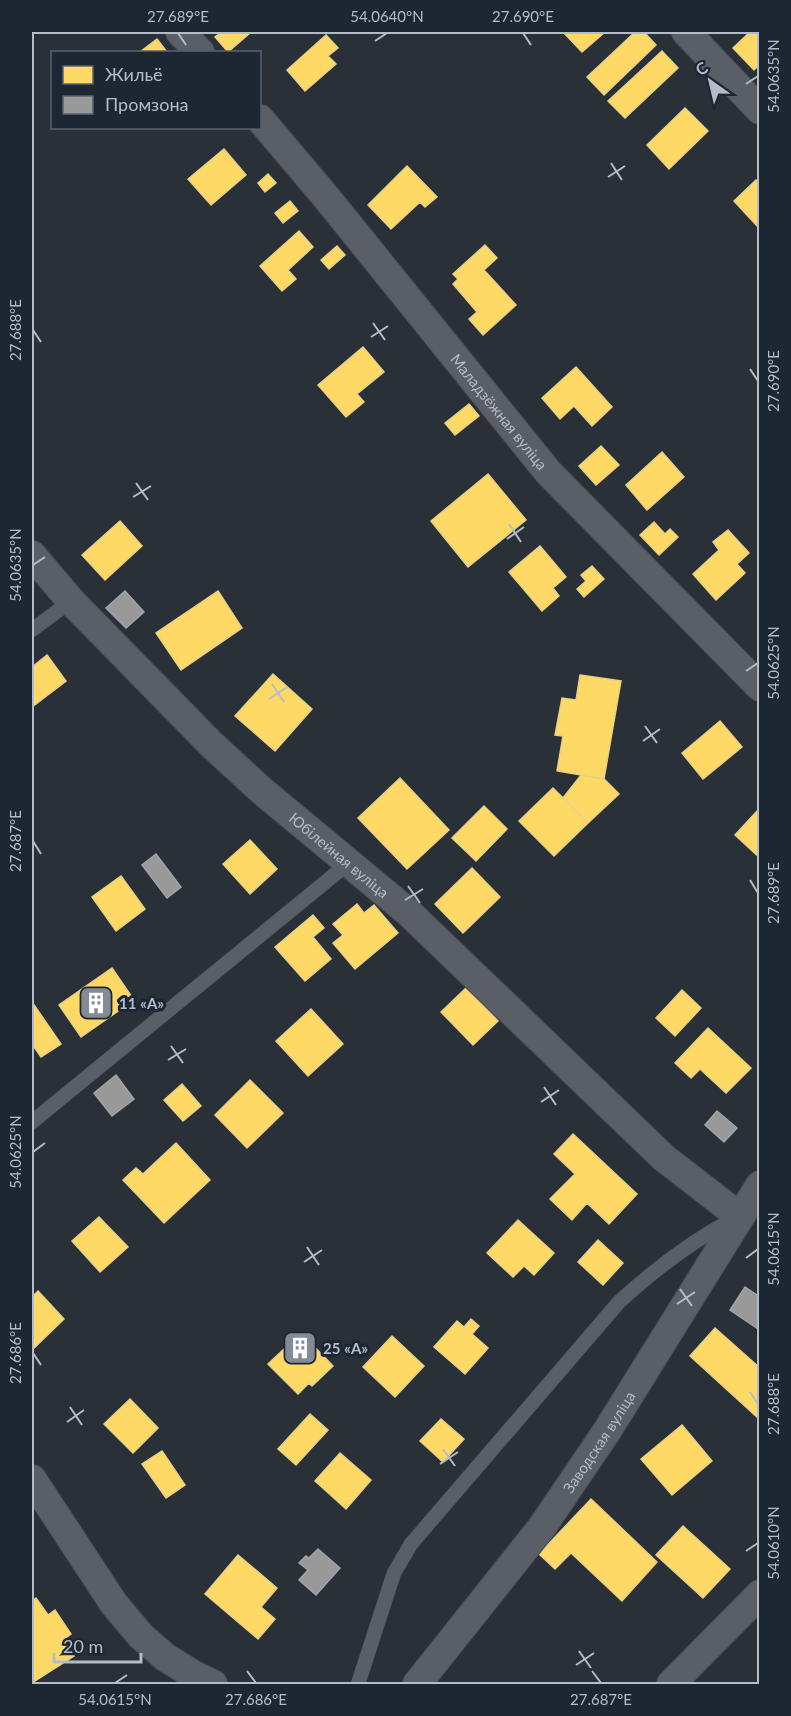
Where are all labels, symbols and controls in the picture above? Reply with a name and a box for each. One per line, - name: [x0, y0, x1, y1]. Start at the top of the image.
- text: 27.689°E: [147, 7, 209, 25]
- text: 54.0640°N: [350, 7, 424, 25]
- text: 27.690°E: [492, 7, 554, 25]
- text: 54.0635°N: [764, 39, 782, 113]
- legend: [51, 51, 261, 129]
- north arrow: [680, 51, 740, 111]
- text: С: [692, 57, 711, 79]
- text: Жильё: [105, 63, 163, 85]
- text: Промзона: [105, 93, 188, 115]
- text: 27.688°E: [6, 299, 24, 361]
- street label: Маладзёжная вуліца: [447, 350, 551, 473]
- text: 27.690°E: [764, 350, 782, 412]
- text: 54.0635°N: [6, 528, 24, 602]
- text: 54.0625°N: [764, 626, 782, 700]
- street label: Юбілейная вуліца: [286, 808, 393, 901]
- text: 27.687°E: [6, 810, 24, 872]
- text: 27.689°E: [764, 862, 782, 924]
- building icon: 11 «А»: [78, 985, 114, 1021]
- place label: 11 «А»: [119, 994, 164, 1012]
- text: 54.0625°N: [6, 1115, 24, 1189]
- text: 54.0615°N: [764, 1212, 782, 1286]
- text: 27.686°E: [6, 1322, 24, 1384]
- building icon: 25 «А»: [282, 1330, 318, 1366]
- place label: 25 «А»: [323, 1339, 368, 1357]
- text: 27.688°E: [764, 1373, 782, 1435]
- street label: Заводская вуліца: [559, 1388, 639, 1496]
- text: 54.0610°N: [764, 1506, 782, 1580]
- scale bar: [54, 1626, 141, 1664]
- text: 20 m: [63, 1635, 103, 1657]
- text: 54.0615°N: [78, 1690, 152, 1708]
- text: 27.686°E: [225, 1690, 287, 1708]
- text: 27.687°E: [570, 1690, 632, 1708]

